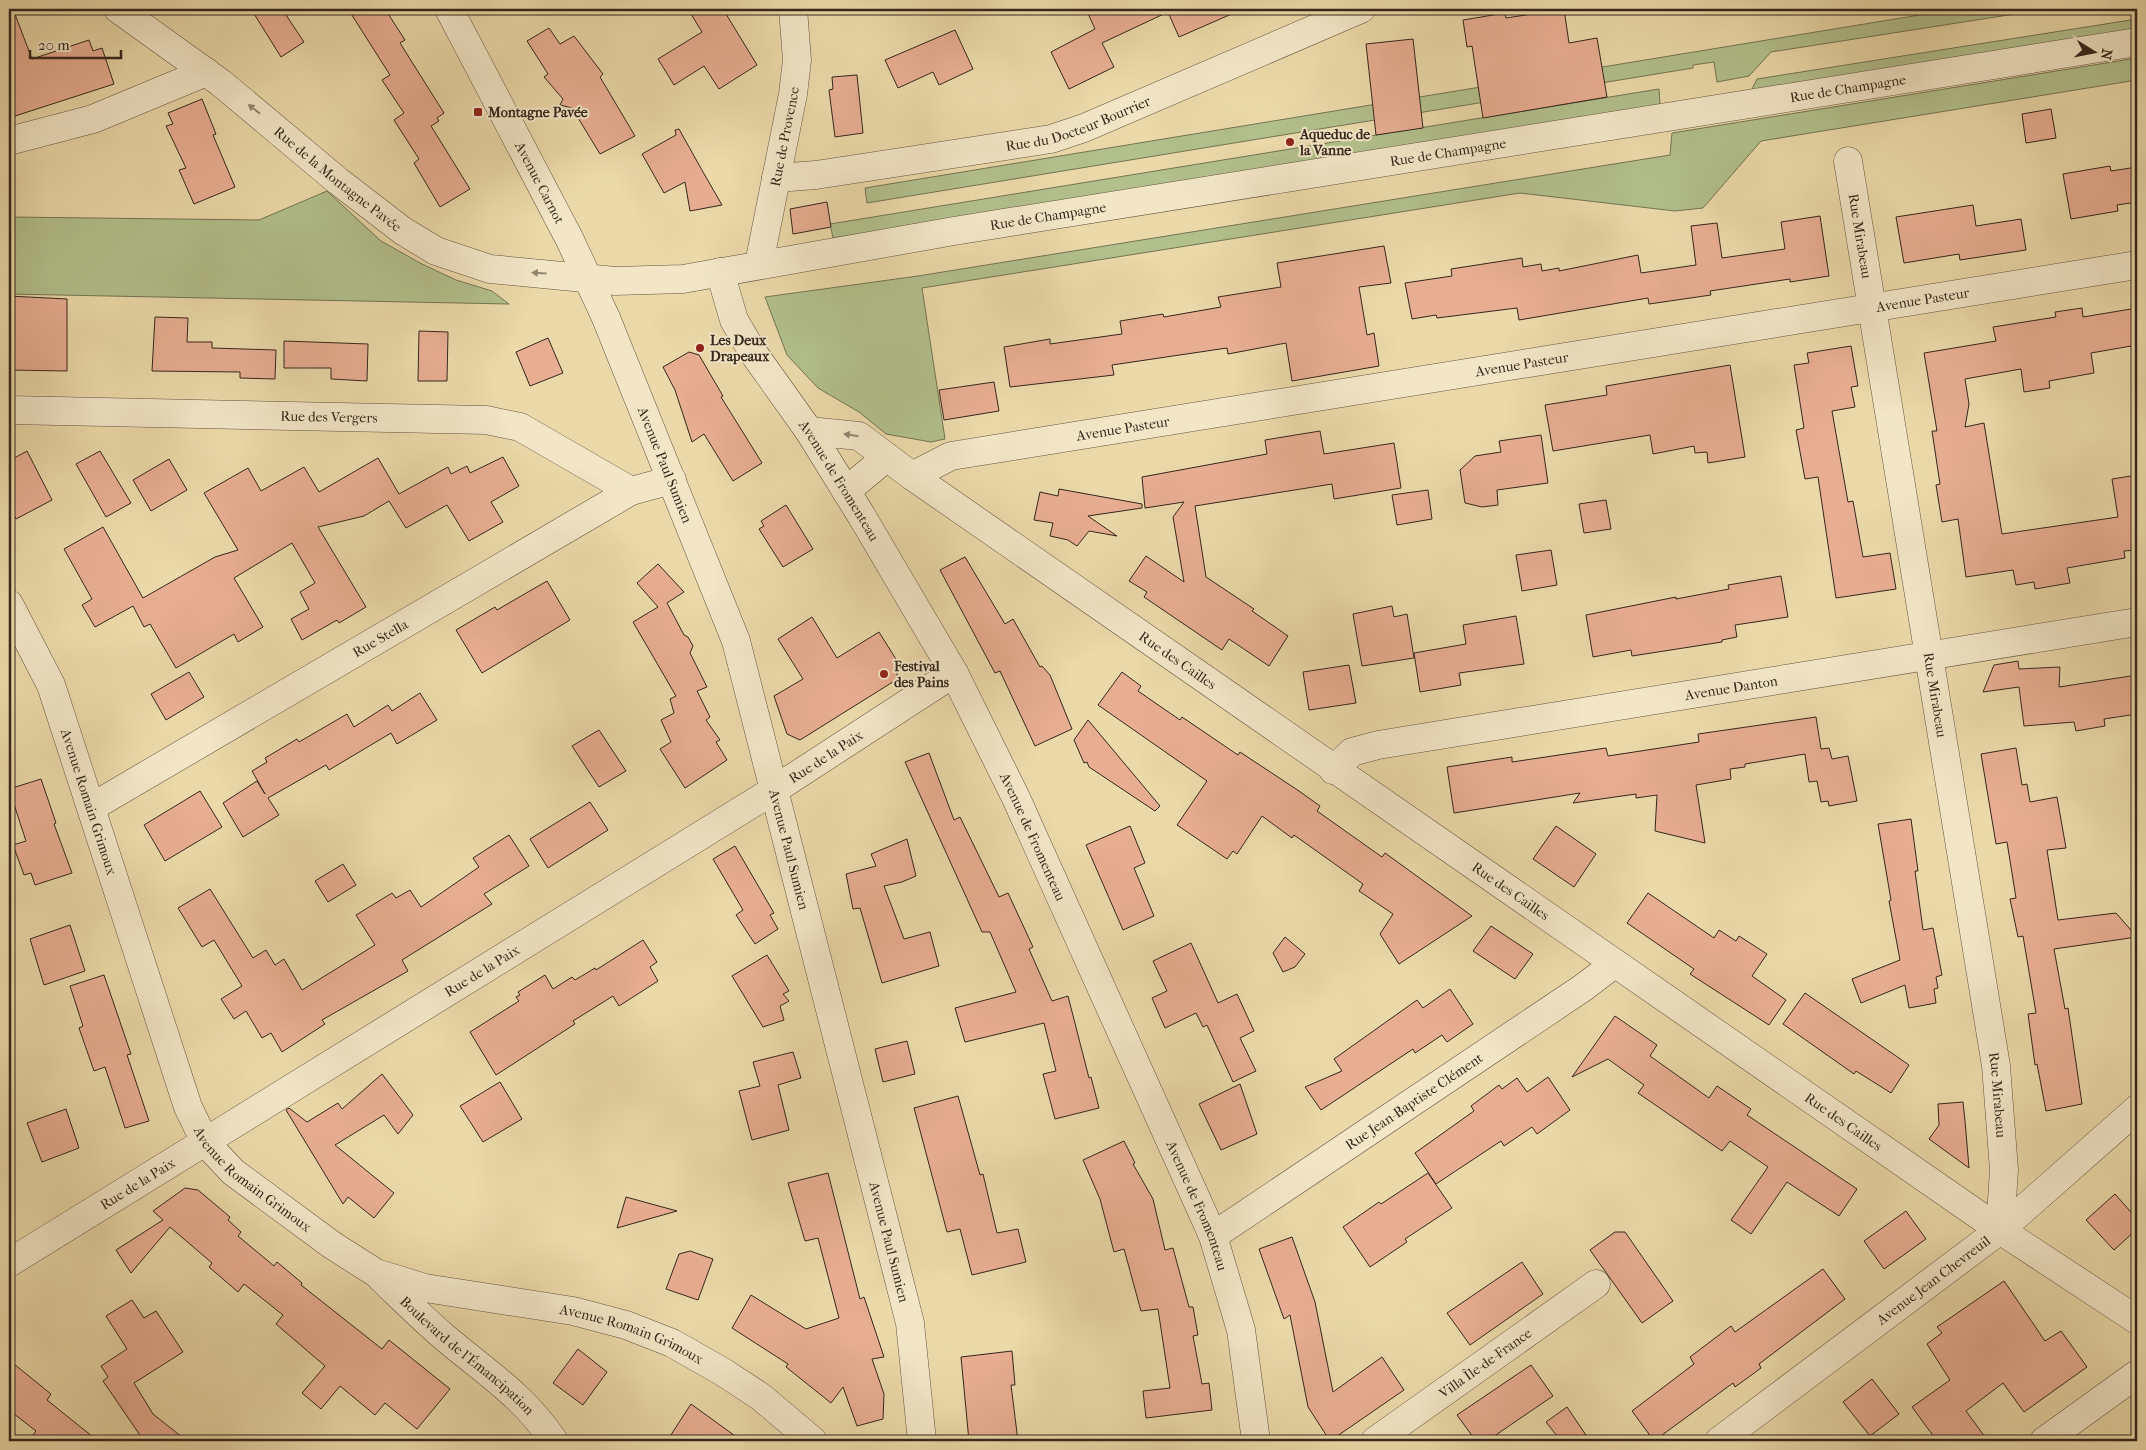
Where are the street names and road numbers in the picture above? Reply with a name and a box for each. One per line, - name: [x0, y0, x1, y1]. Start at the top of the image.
- street label: Rue de Champagne: [1789, 71, 1907, 106]
- street label: Rue de Provence: [766, 86, 802, 188]
- street label: Rue du Docteur Bourrier: [1004, 92, 1153, 154]
- street label: Rue de la Montagne Pavée: [271, 123, 405, 235]
- street label: Rue de Champagne: [1389, 134, 1507, 170]
- street label: Avenue Carnot: [511, 138, 568, 227]
- street label: Rue Mirabeau: [1845, 192, 1876, 280]
- street label: Rue de Champagne: [989, 198, 1107, 234]
- street label: Avenue Pasteur: [1874, 284, 1970, 316]
- street label: Avenue Pasteur: [1473, 348, 1570, 380]
- street label: Avenue Paul Sumien: [634, 403, 696, 525]
- street label: Rue des Vergers: [280, 407, 378, 426]
- street label: Avenue Pasteur: [1074, 412, 1171, 444]
- street label: Avenue de Fromenteau: [795, 416, 883, 544]
- street label: Rue Stella: [349, 615, 411, 661]
- street label: Rue des Cailles: [1136, 627, 1220, 693]
- street label: Rue Mirabeau: [1920, 651, 1951, 739]
- street label: Avenue Danton: [1683, 672, 1779, 704]
- street label: Avenue Romain Grimoux: [57, 726, 121, 878]
- street label: Rue de la Paix: [785, 726, 866, 787]
- street label: Avenue de Fromenteau: [996, 769, 1070, 904]
- street label: Avenue Paul Sumien: [765, 786, 813, 912]
- street label: Rue des Cailles: [1469, 858, 1553, 924]
- street label: Rue de la Paix: [441, 941, 523, 1000]
- street label: Rue Jean-Baptiste Clément: [1342, 1049, 1486, 1153]
- street label: Rue Mirabeau: [1985, 1051, 2010, 1138]
- street label: Rue des Cailles: [1802, 1089, 1885, 1154]
- street label: Avenue Romain Grimoux: [190, 1123, 315, 1236]
- street label: Avenue de Fromenteau: [1162, 1137, 1231, 1273]
- street label: Rue de la Paix: [97, 1154, 179, 1213]
- street label: Avenue Paul Sumien: [866, 1179, 913, 1304]
- street label: Avenue Jean Chevreuil: [1872, 1232, 1994, 1329]
- street label: Boulevard de l'Émancipation: [397, 1293, 538, 1418]
- street label: Avenue Romain Grimoux: [558, 1300, 707, 1368]
- street label: Villa Île-de-France: [1435, 1324, 1535, 1402]

